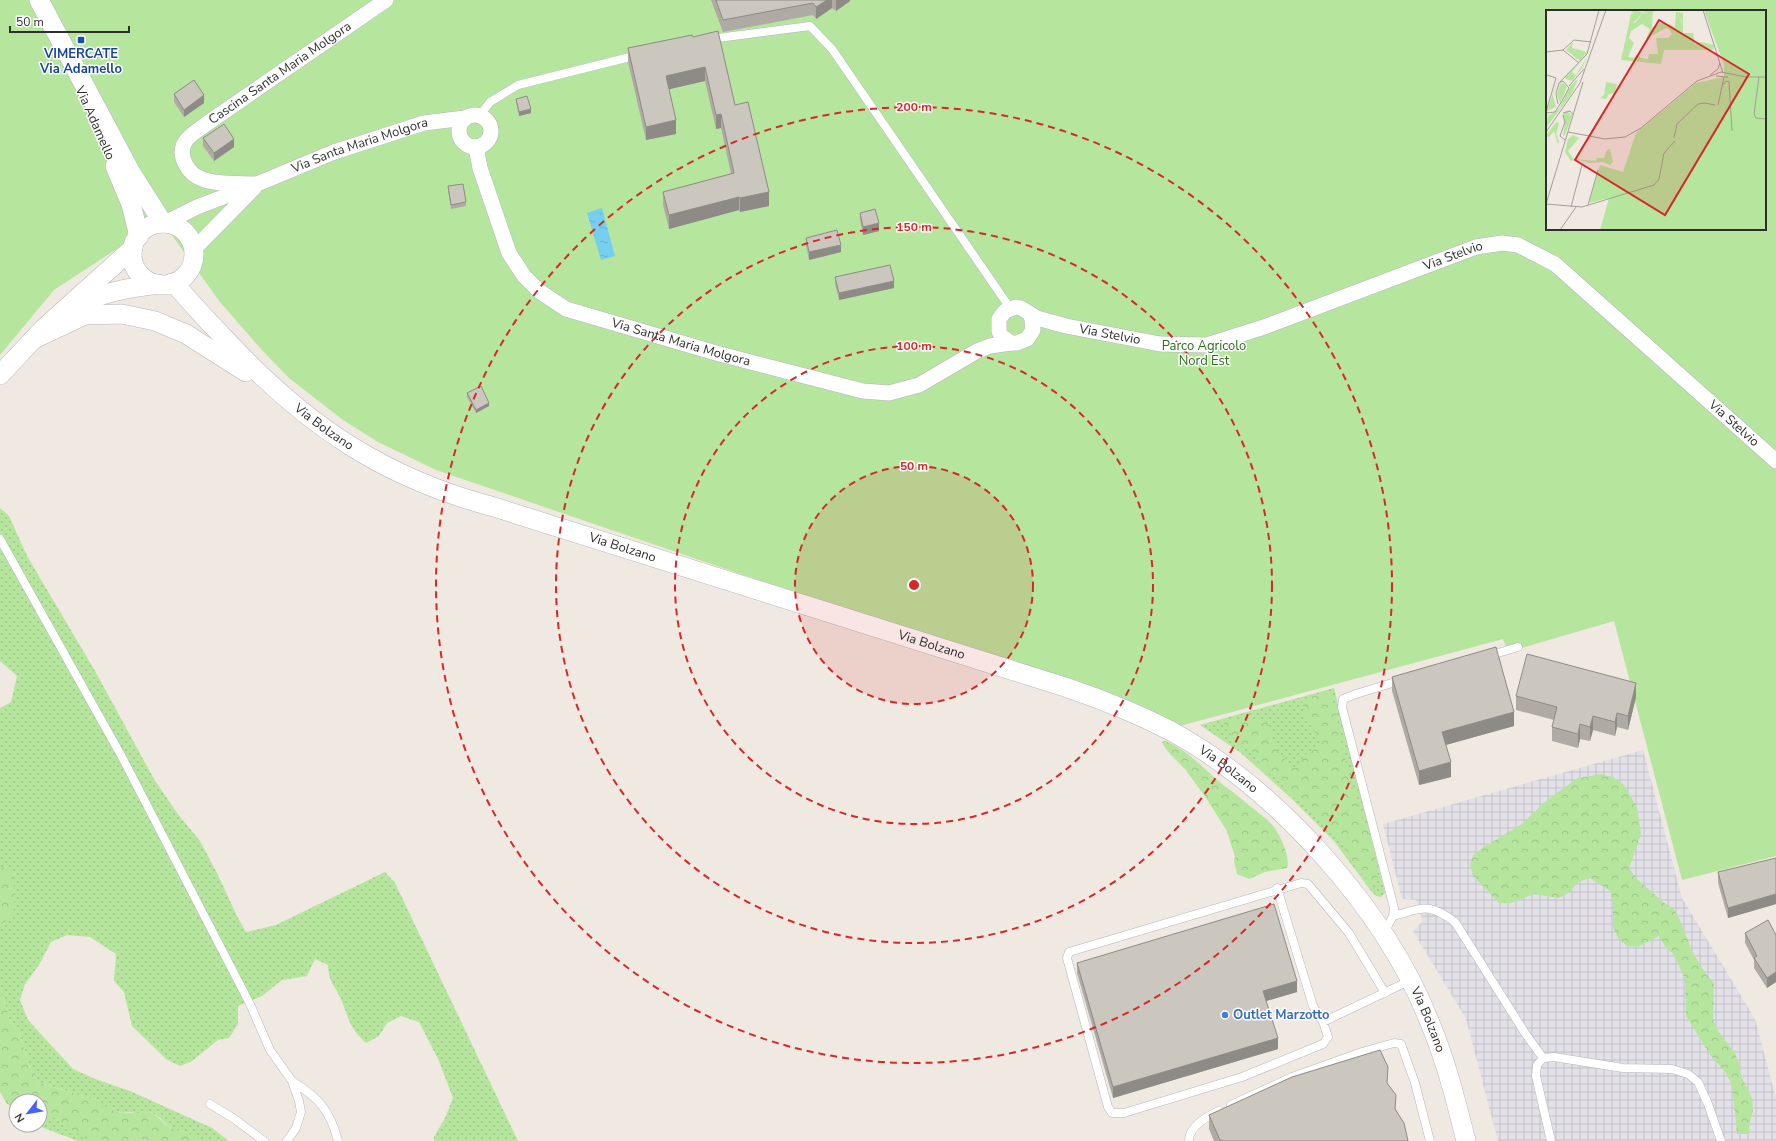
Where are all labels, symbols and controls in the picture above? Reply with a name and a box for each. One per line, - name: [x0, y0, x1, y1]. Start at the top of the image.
- scale bar: [10, 8, 129, 34]
- inset map: [1546, 10, 1766, 230]
- text: 50 m: [16, 14, 44, 30]
- street label: Cascina Santa Maria Molgora: [205, 17, 355, 129]
- marker: VIMERCATE Via Adamello: [76, 35, 86, 45]
- place label: VIMERCATE Via Adamello: [39, 45, 122, 78]
- street label: Via Adamello: [70, 82, 119, 163]
- text: 200 m: [896, 99, 932, 115]
- street label: Via Santa Maria Molgora: [288, 114, 429, 178]
- text: 150 m: [896, 219, 932, 235]
- street label: Via Stelvio: [1420, 237, 1484, 275]
- street label: Via Santa Maria Molgora: [608, 314, 752, 371]
- street label: Via Stelvio: [1077, 320, 1142, 349]
- park label: Parco Agricolo Nord Est: [1162, 337, 1246, 370]
- text: 100 m: [896, 338, 932, 354]
- street label: Via Stelvio: [1704, 395, 1763, 451]
- street label: Via Bolzano: [290, 399, 357, 455]
- text: 50 m: [900, 458, 928, 474]
- street label: Via Bolzano: [586, 528, 658, 567]
- centre of rings: [907, 578, 921, 592]
- street label: Via Bolzano: [895, 626, 967, 664]
- street label: Via Bolzano: [1195, 741, 1262, 797]
- street label: Via Bolzano: [1406, 983, 1449, 1055]
- place label: Outlet Marzotto: [1233, 1006, 1329, 1024]
- marker: Outlet Marzotto: [1220, 1010, 1230, 1020]
- north arrow: [8, 1093, 48, 1133]
- text: N: [11, 1111, 28, 1125]

